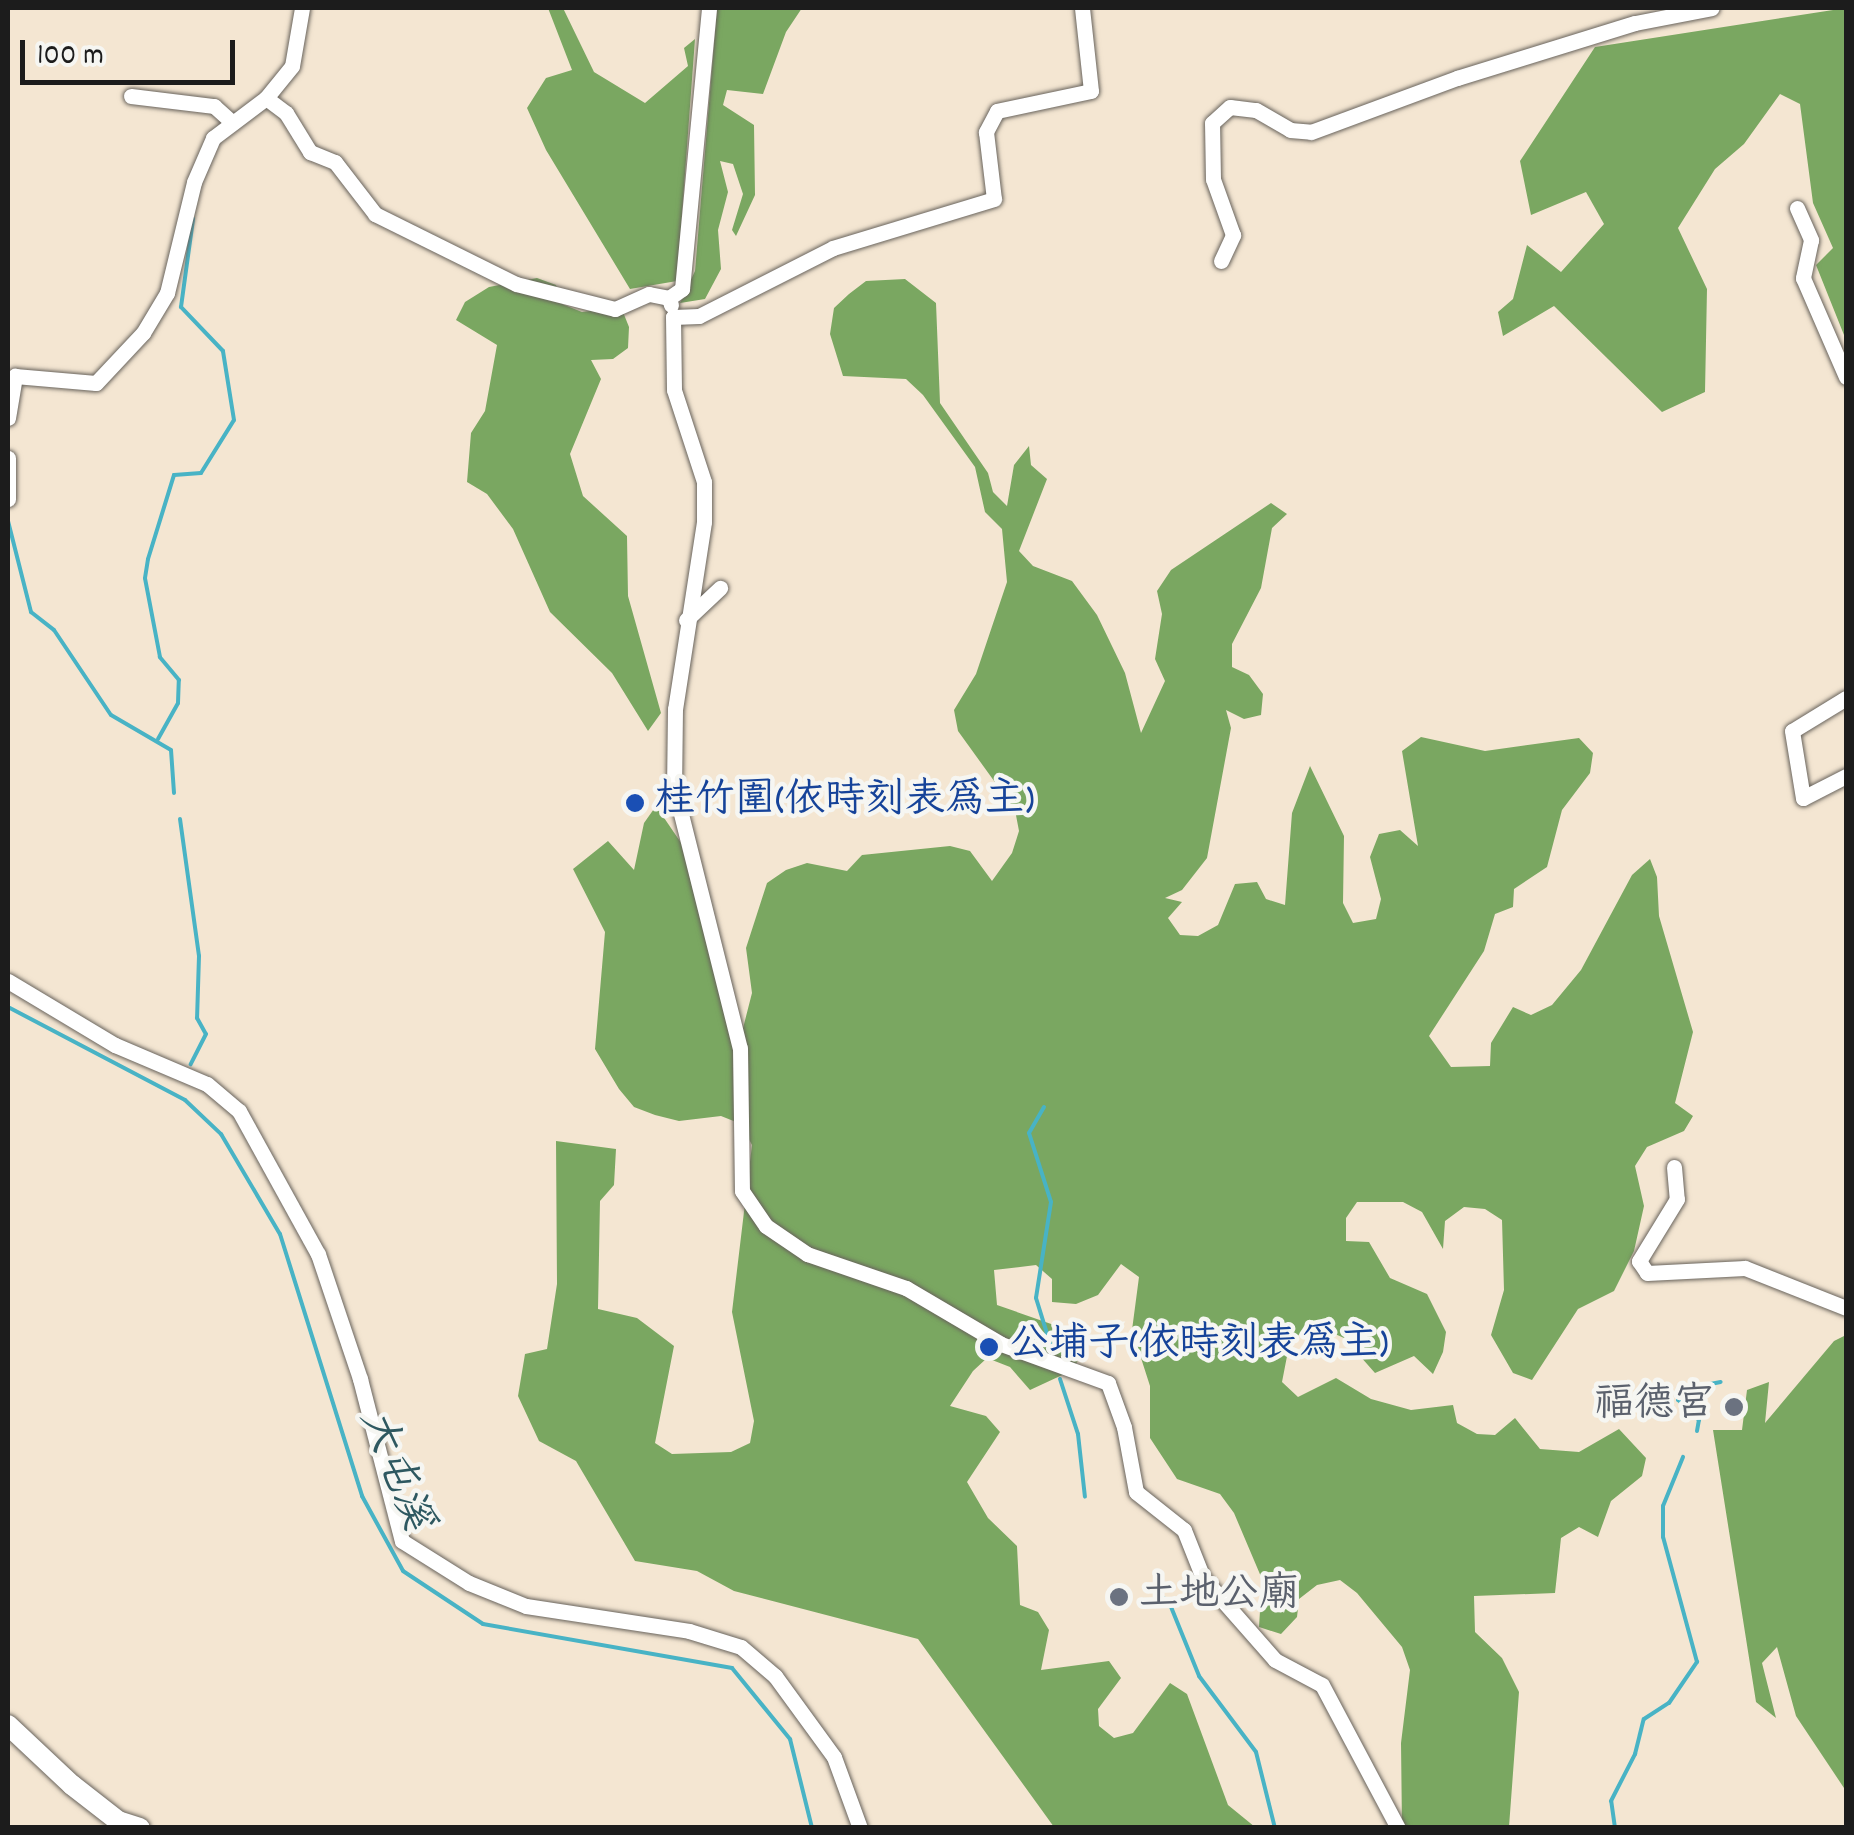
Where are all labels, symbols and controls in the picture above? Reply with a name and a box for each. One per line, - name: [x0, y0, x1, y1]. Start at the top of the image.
- scale bar: [25, 20, 240, 82]
- text: 100 m: [37, 36, 104, 79]
- place label: 桂竹圍(依時刻表為主): [655, 779, 1035, 827]
- marker: 桂竹圍(依時刻表為主): [624, 792, 646, 814]
- place label: 公埔子(依時刻表為主): [1009, 1323, 1389, 1371]
- marker: 公埔子(依時刻表為主): [978, 1336, 1000, 1358]
- place label: 福德宮: [1594, 1383, 1714, 1431]
- marker: 福德宮: [1723, 1396, 1745, 1418]
- water label: 大屯溪: [346, 1403, 440, 1539]
- place label: 土地公廟: [1139, 1573, 1299, 1621]
- marker: 土地公廟: [1108, 1586, 1130, 1608]

